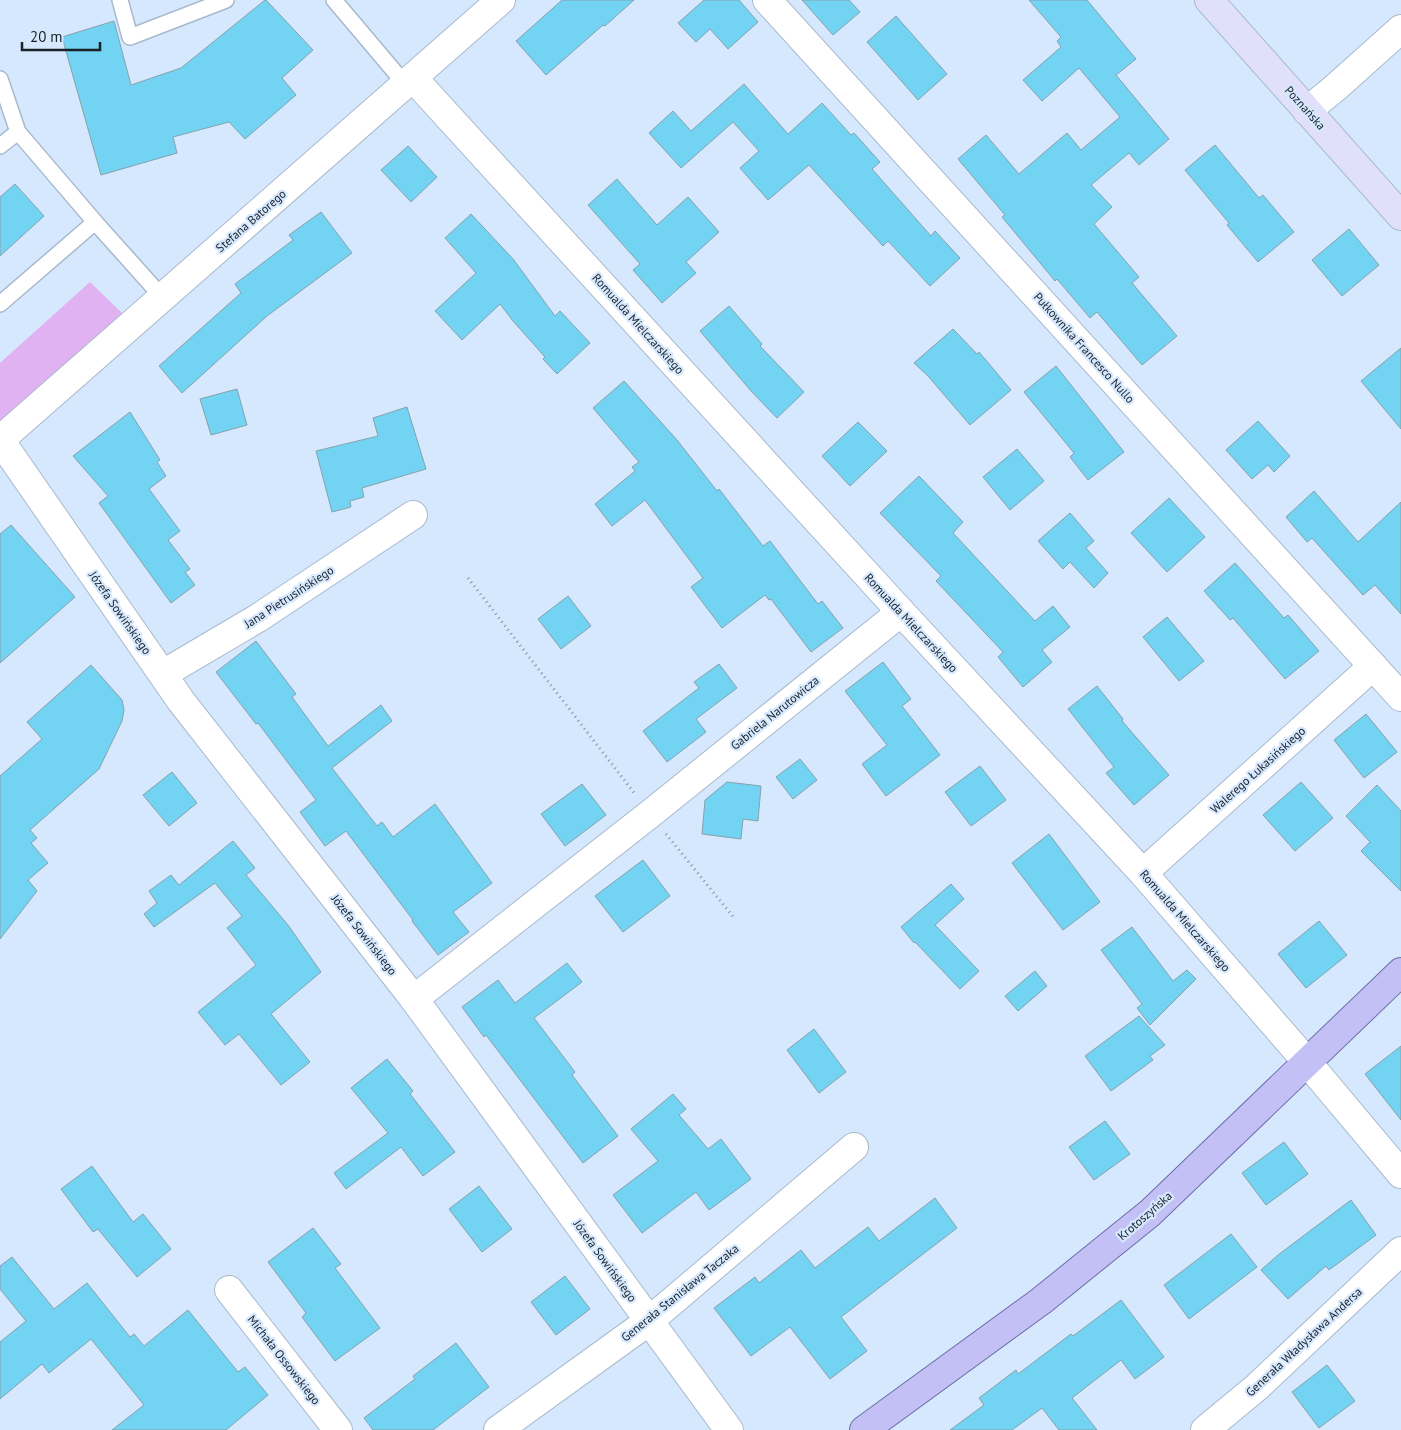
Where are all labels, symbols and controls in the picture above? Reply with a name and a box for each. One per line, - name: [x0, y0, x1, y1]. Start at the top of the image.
- scale bar: [22, 20, 100, 52]
- text: 20 m: [30, 27, 63, 46]
- street label: Poznańska: [1282, 83, 1329, 133]
- street label: Stefana Batorego: [212, 186, 289, 255]
- street label: Romualda Mielczarskiego: [589, 270, 687, 377]
- street label: Pułkownika Francesco Nullo: [1031, 289, 1138, 406]
- street label: Jana Pietrusińskiego: [240, 562, 336, 632]
- street label: Józefa Sowińskiego: [86, 567, 155, 657]
- street label: Romualda Mielczarskiego: [862, 570, 961, 675]
- street label: Gabriela Narutowicza: [728, 672, 822, 753]
- street label: Walerego Łukasińskiego: [1207, 723, 1308, 816]
- street label: Romualda Mielczarskiego: [1137, 867, 1234, 975]
- street label: Józefa Sowińskiego: [328, 891, 401, 978]
- street label: Krotoszyńska: [1114, 1188, 1175, 1243]
- street label: Józefa Sowińskiego: [570, 1216, 640, 1305]
- street label: Generała Stanisława Taczaka: [618, 1241, 741, 1345]
- street label: Generała Władysława Andersa: [1242, 1284, 1365, 1399]
- street label: Michała Ossowskiego: [245, 1312, 324, 1407]

